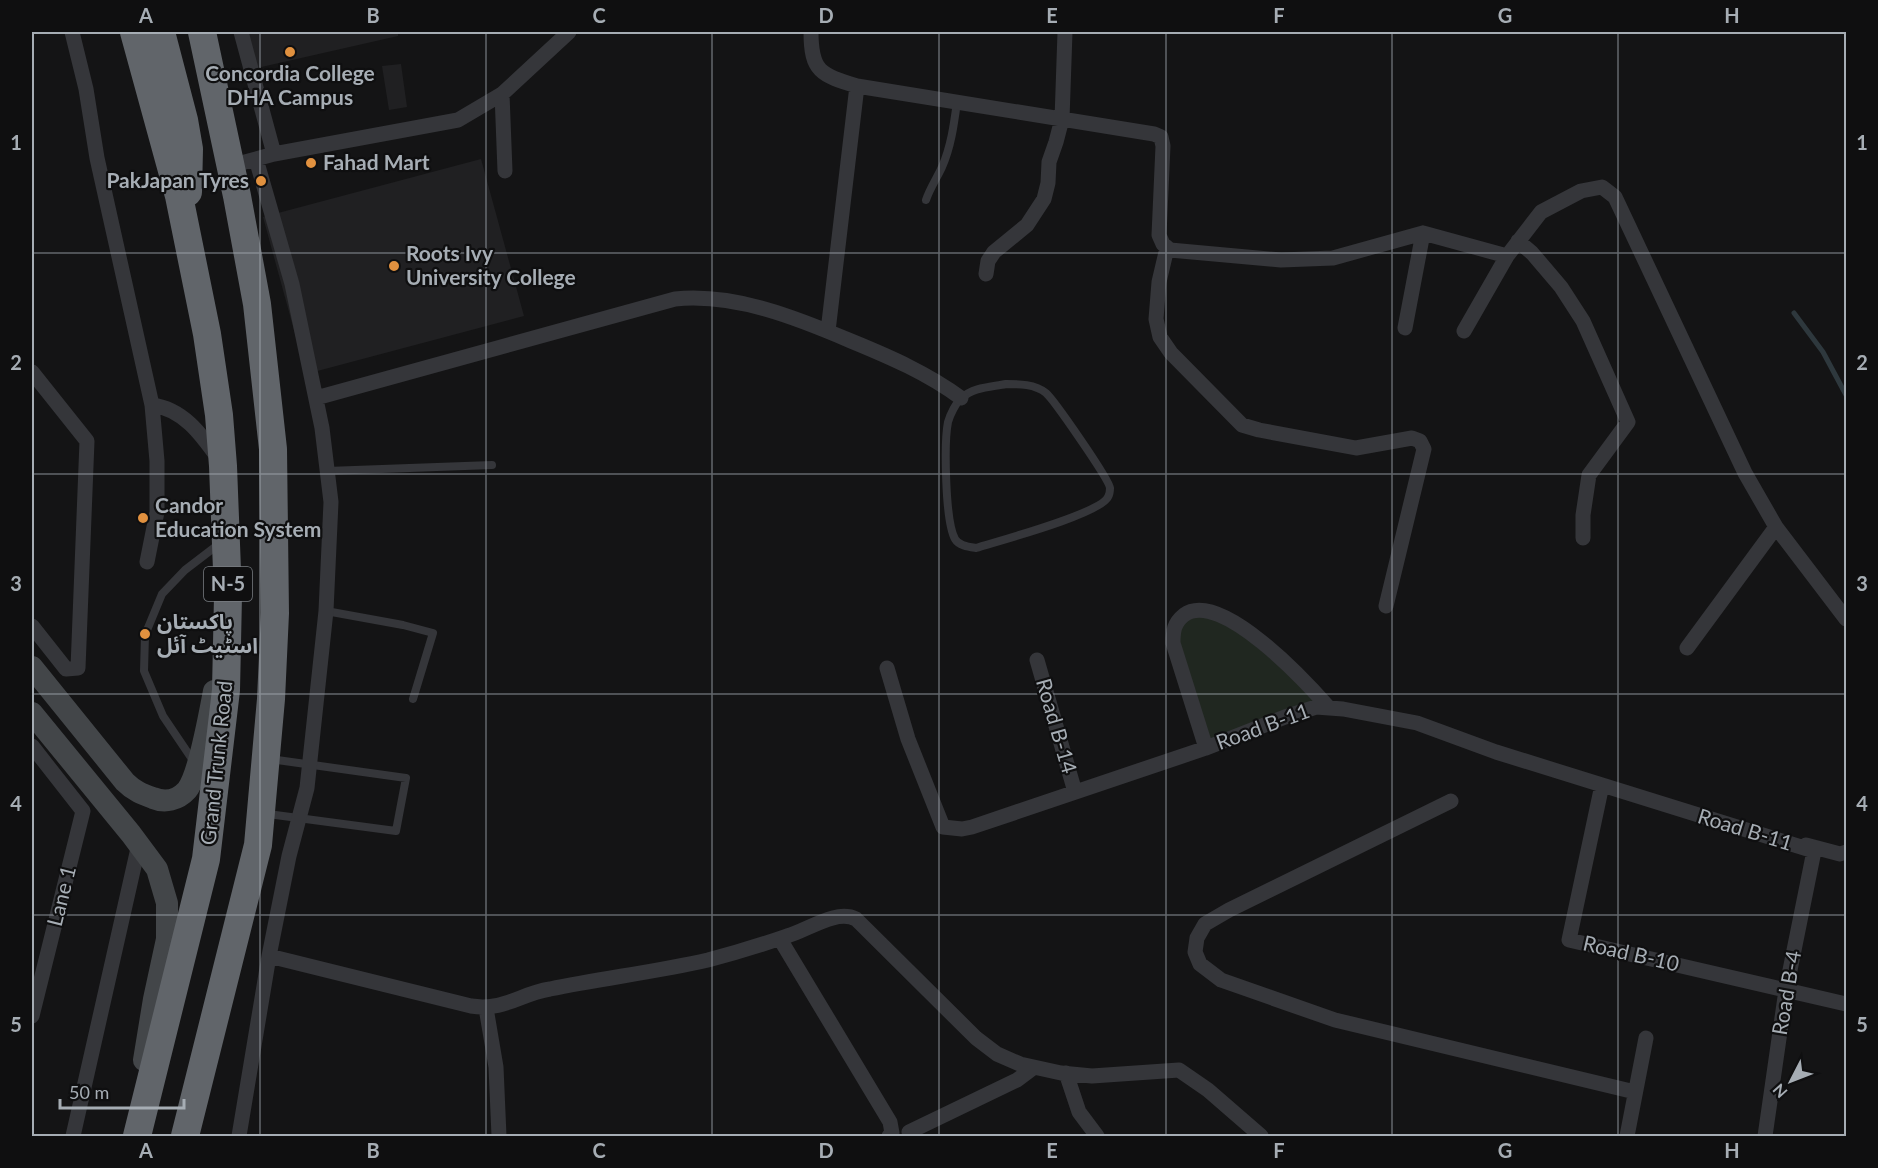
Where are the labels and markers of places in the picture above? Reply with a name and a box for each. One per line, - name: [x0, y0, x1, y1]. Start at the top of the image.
- marker: Concordia College DHA Campus: [283, 45, 297, 59]
- place label: Concordia College DHA Campus: [205, 60, 375, 109]
- place label: Fahad Mart: [323, 149, 430, 174]
- marker: Fahad Mart: [304, 156, 318, 170]
- place label: PakJapan Tyres: [106, 167, 249, 192]
- marker: PakJapan Tyres: [254, 174, 268, 188]
- place label: Roots Ivy University College: [406, 240, 576, 289]
- marker: Roots Ivy University College: [387, 259, 401, 273]
- place label: Candor Education System: [155, 492, 321, 541]
- marker: Candor Education System: [136, 511, 150, 525]
- place label: پاکستان اسٹیٹ آئل: [157, 608, 258, 658]
- marker: پاکستان اسٹیٹ آئل: [138, 627, 152, 641]

